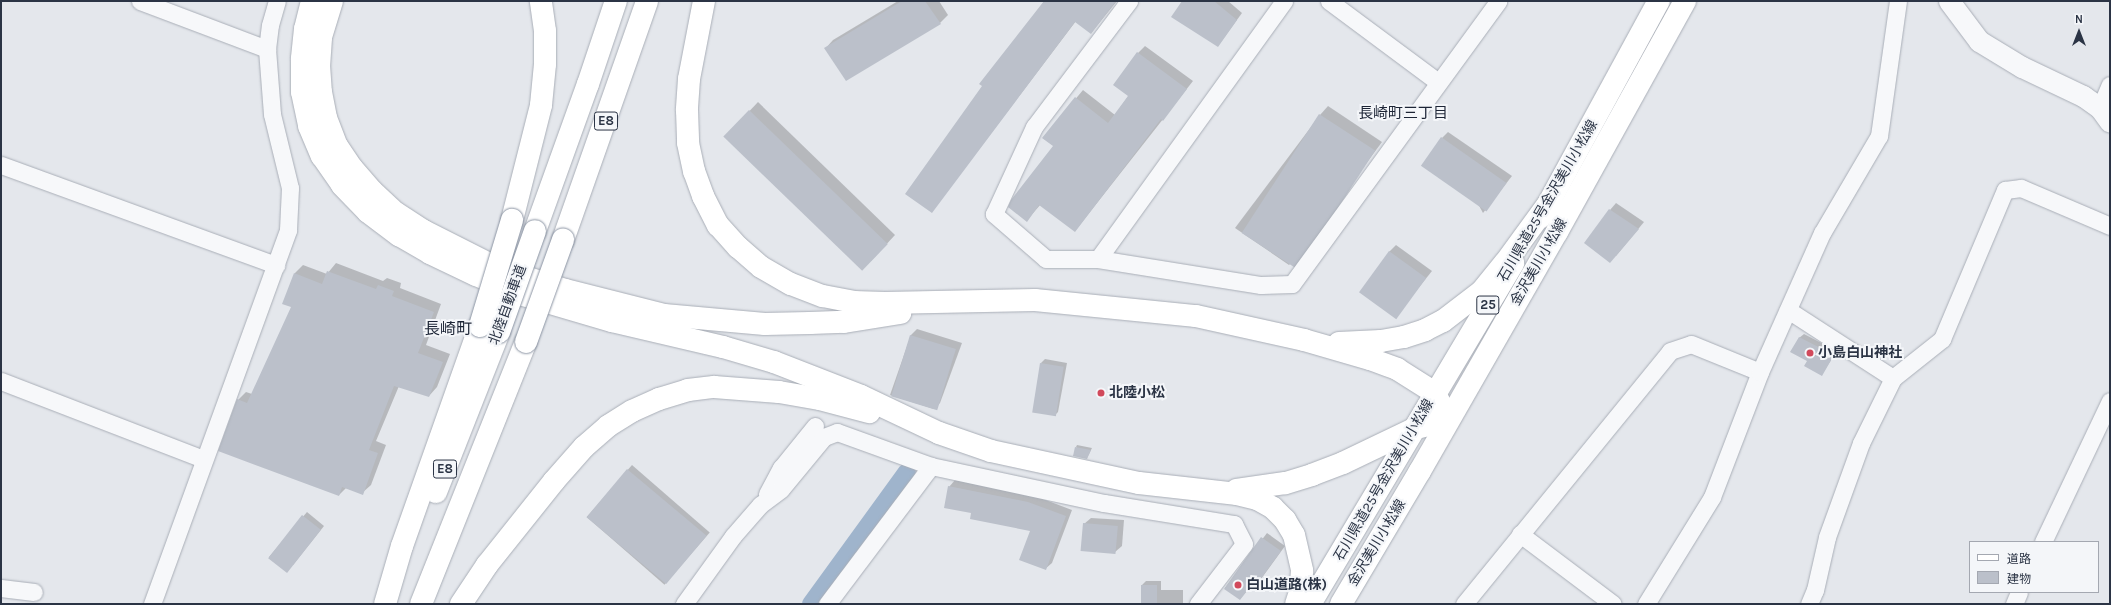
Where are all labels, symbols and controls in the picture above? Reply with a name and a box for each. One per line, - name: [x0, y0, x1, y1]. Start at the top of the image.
- north arrow: [2059, 12, 2099, 52]
- text: N: [2075, 13, 2083, 26]
- district label: 長崎町三丁目: [1358, 105, 1448, 123]
- road number: E8: [593, 110, 619, 132]
- street label: 石川県道25号金沢美川小松線: [1495, 117, 1601, 285]
- street label: 金沢美川小松線: [1507, 215, 1571, 309]
- street label: 北陸自動車道: [486, 263, 530, 347]
- road number: 25: [1476, 294, 1500, 316]
- district label: 長崎町: [424, 319, 472, 339]
- place label: 小島白山神社: [1818, 345, 1902, 361]
- marker: 小島白山神社: [1805, 348, 1815, 358]
- place label: 北陸小松: [1109, 385, 1165, 401]
- marker: 北陸小松: [1096, 388, 1106, 398]
- street label: 石川県道25号金沢美川小松線: [1331, 396, 1437, 564]
- road number: E8: [432, 458, 458, 480]
- street label: 金沢美川小松線: [1345, 497, 1409, 589]
- legend: [1969, 541, 2099, 593]
- text: 道路: [2007, 552, 2031, 566]
- text: 建物: [2007, 572, 2031, 586]
- place label: 白山道路(株): [1246, 577, 1327, 593]
- marker: 白山道路(株): [1233, 580, 1243, 590]

